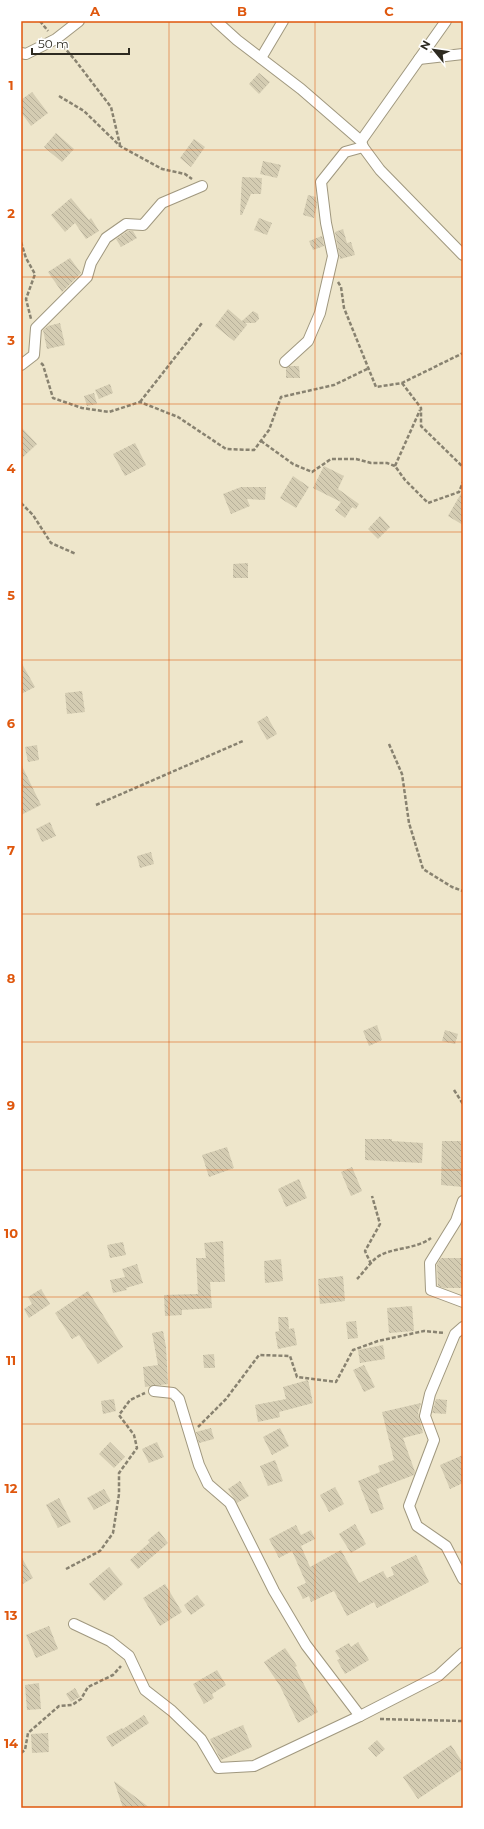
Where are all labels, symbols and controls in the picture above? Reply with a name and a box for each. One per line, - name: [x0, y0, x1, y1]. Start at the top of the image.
- text: A: [89, 3, 101, 19]
- text: B: [237, 3, 247, 19]
- text: C: [384, 3, 394, 19]
- scale bar: [32, 30, 129, 56]
- north arrow: [414, 30, 454, 70]
- text: 50 m: [38, 36, 69, 51]
- text: N: [417, 38, 434, 52]
- text: 1: [8, 77, 14, 93]
- text: 2: [7, 205, 15, 221]
- text: 3: [6, 332, 15, 348]
- text: 4: [7, 460, 16, 476]
- text: 5: [7, 587, 15, 603]
- text: 6: [7, 715, 16, 731]
- text: 7: [7, 842, 15, 858]
- text: 8: [7, 970, 16, 986]
- text: 9: [7, 1097, 15, 1113]
- text: 10: [4, 1225, 18, 1241]
- text: 11: [6, 1352, 16, 1368]
- text: 12: [5, 1480, 18, 1496]
- text: 13: [5, 1607, 18, 1623]
- text: 14: [4, 1735, 18, 1751]

